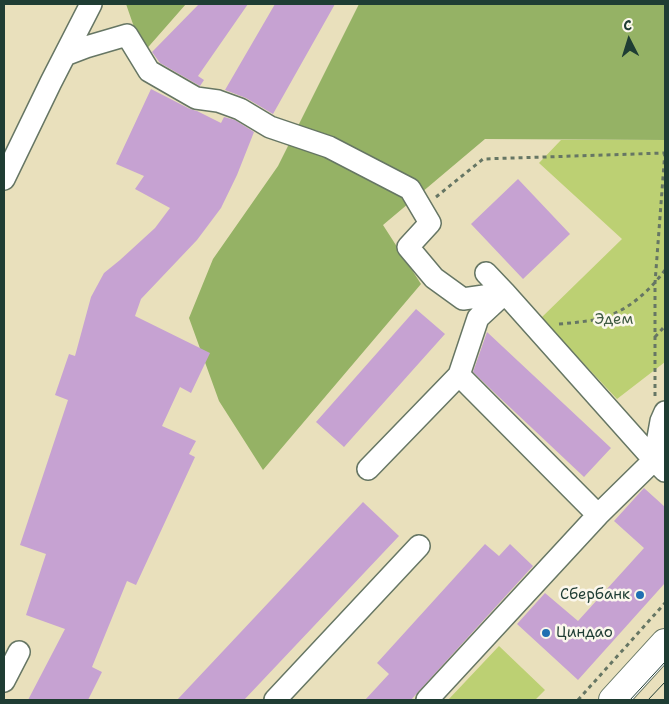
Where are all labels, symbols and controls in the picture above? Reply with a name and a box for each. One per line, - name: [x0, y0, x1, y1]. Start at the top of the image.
- north arrow: [604, 15, 654, 65]
- text: С: [623, 16, 633, 34]
- park label: Эдем: [595, 311, 633, 329]
- place label: Сбербанк: [560, 586, 630, 604]
- marker: Сбербанк: [634, 589, 646, 601]
- place label: Циндао: [556, 624, 613, 642]
- marker: Циндао: [540, 627, 552, 639]

